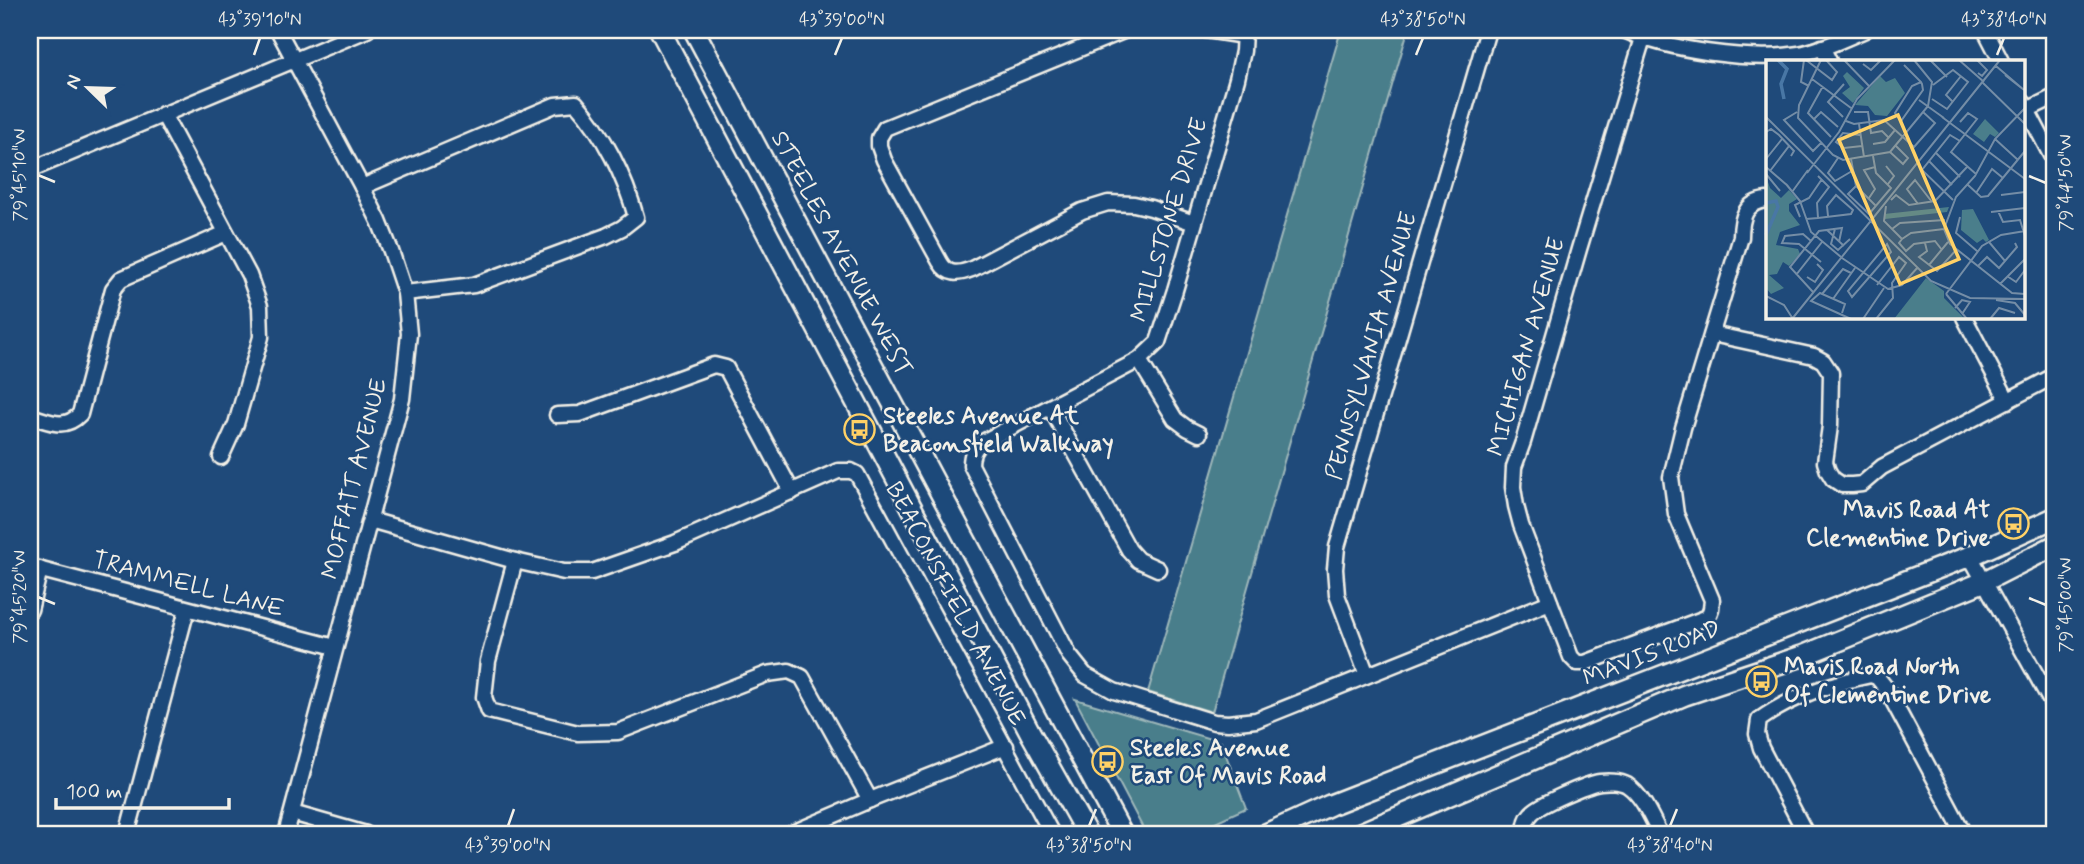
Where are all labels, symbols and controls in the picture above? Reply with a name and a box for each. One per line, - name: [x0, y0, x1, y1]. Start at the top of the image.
- text: 43°39'10"N: [218, 8, 302, 32]
- text: 43°39'00"N: [799, 8, 885, 32]
- text: 43°38'50"N: [1380, 8, 1466, 32]
- text: 43°38'40"N: [1961, 8, 2047, 32]
- north arrow: [52, 52, 122, 122]
- inset map: [1766, 60, 2024, 318]
- text: N: [60, 71, 88, 93]
- street label: MILLSTONE DRIVE: [1124, 114, 1216, 326]
- street label: STEELES AVENUE WEST: [763, 126, 919, 382]
- text: 79°45'10"W: [8, 129, 32, 221]
- text: 79°44'50"W: [2054, 135, 2078, 231]
- street label: PENNSYLVANIA AVENUE: [1319, 208, 1425, 484]
- street label: MICHIGAN AVENUE: [1481, 234, 1573, 460]
- street label: MOFFATT AVENUE: [315, 375, 395, 583]
- place label: Steeles Avenue At Beaconsfield Walkway: [883, 401, 1114, 460]
- bus stop icon: Steeles Avenue At Beaconsfield Walkway: [843, 413, 877, 447]
- street label: BEACONSFIELD AVENUE: [877, 477, 1033, 731]
- place label: Mavis Road At Clementine Drive: [1806, 495, 1991, 554]
- bus stop icon: Mavis Road At Clementine Drive: [1996, 507, 2030, 541]
- street label: TRAMMELL LANE: [89, 545, 287, 625]
- text: 79°45'20"W: [8, 550, 32, 644]
- text: 79°45'00"W: [2054, 558, 2078, 652]
- street label: MAVIS ROAD: [1579, 613, 1725, 695]
- place label: Mavis Road North Of Clementine Drive: [1784, 652, 1992, 711]
- bus stop icon: Mavis Road North Of Clementine Drive: [1744, 664, 1778, 698]
- place label: Steeles Avenue East Of Mavis Road: [1130, 733, 1327, 792]
- bus stop icon: Steeles Avenue East Of Mavis Road: [1090, 745, 1124, 779]
- scale bar: [56, 766, 229, 810]
- text: 100 m: [66, 778, 122, 806]
- text: 43°39'00"N: [465, 834, 551, 858]
- text: 43°38'50"N: [1046, 834, 1132, 858]
- text: 43°38'40"N: [1627, 834, 1713, 858]

